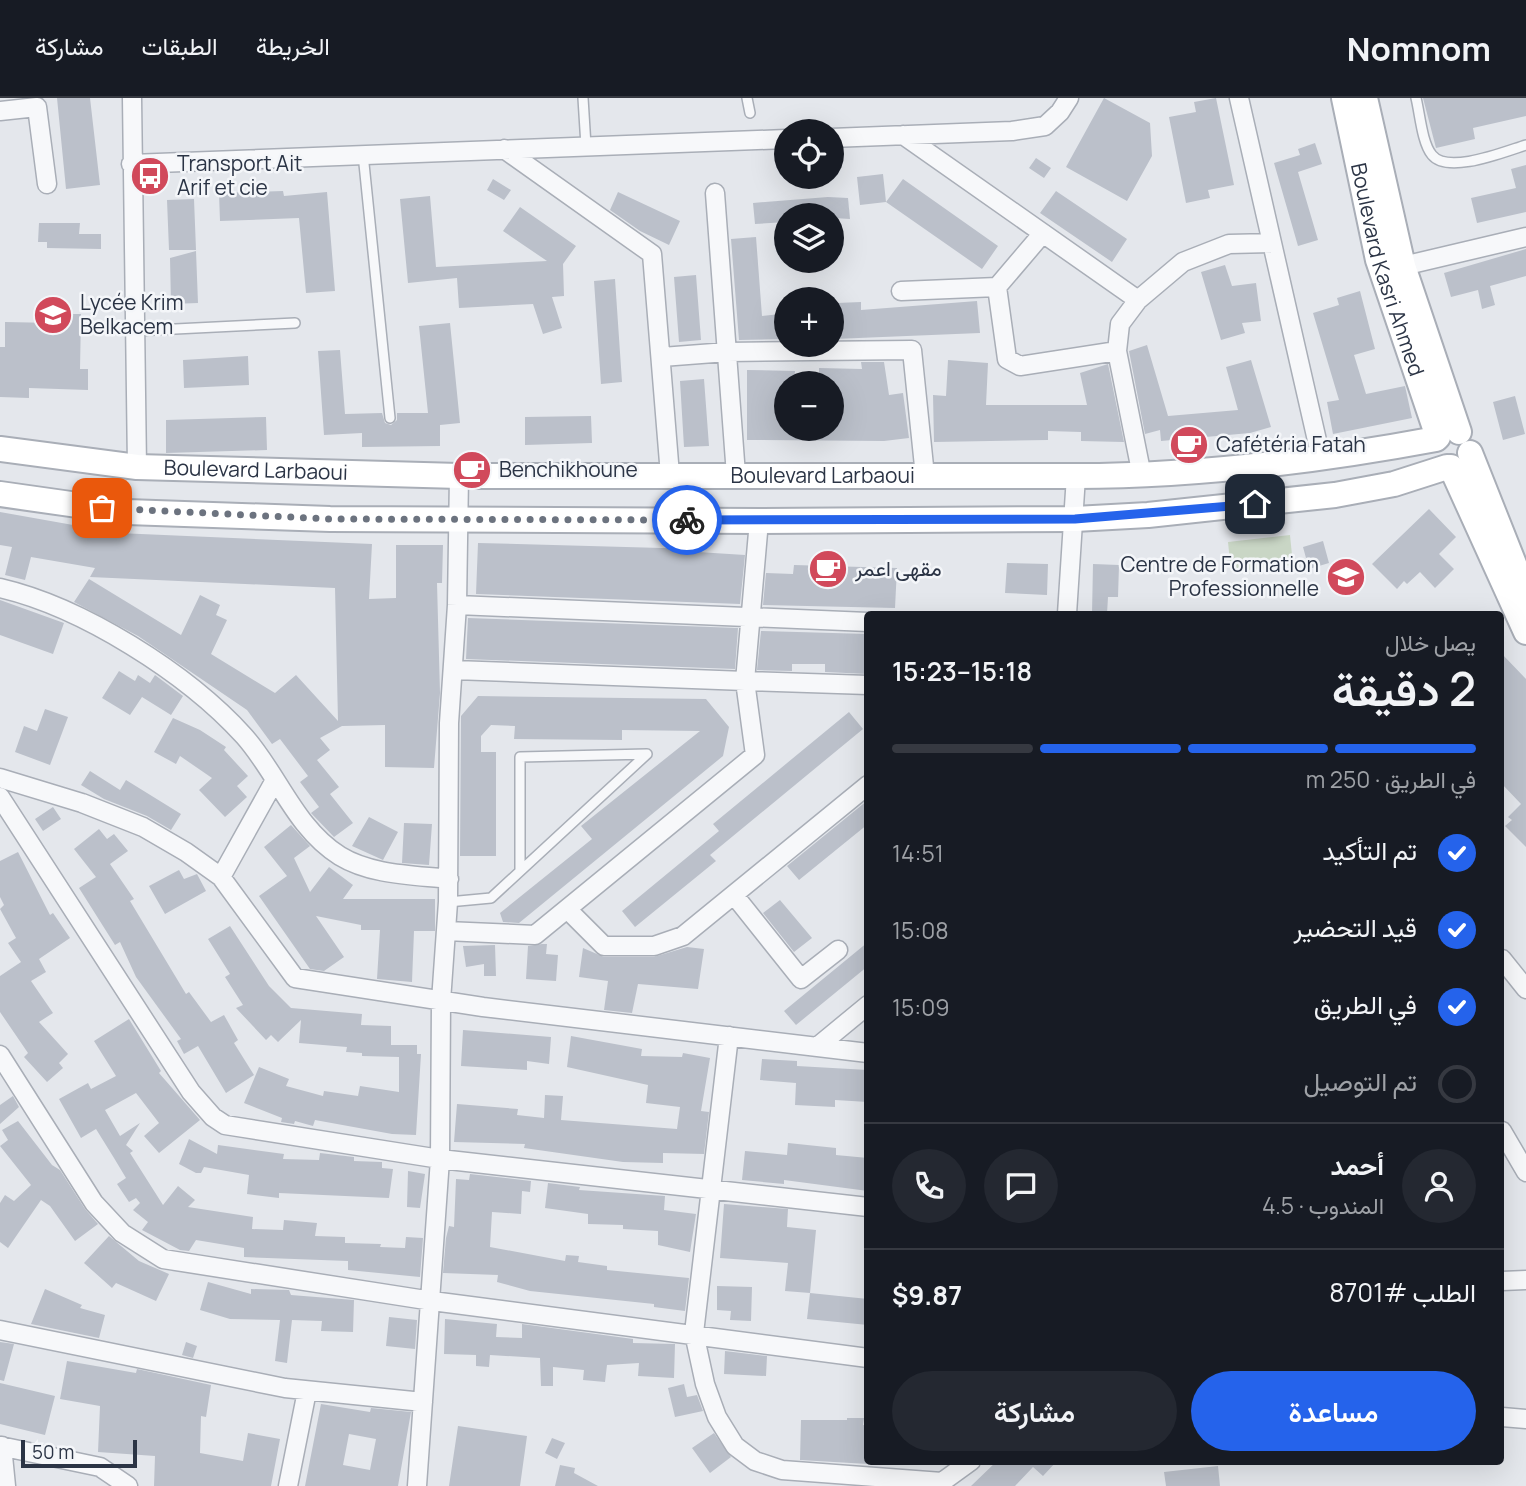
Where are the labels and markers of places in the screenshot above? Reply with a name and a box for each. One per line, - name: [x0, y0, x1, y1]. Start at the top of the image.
- place label: Transport Ait Arif et cie: [177, 149, 302, 201]
- bus stop icon: Transport Ait Arif et cie: [129, 155, 171, 197]
- place label: Lycée Krim Belkacem: [80, 288, 183, 340]
- school or university icon: Lycée Krim Belkacem: [32, 294, 74, 336]
- cafe icon: Cafétéria Fatah: [1168, 424, 1210, 466]
- place label: Cafétéria Fatah: [1216, 430, 1366, 458]
- cafe icon: Benchikhoune: [451, 449, 493, 491]
- place label: Benchikhoune: [499, 455, 638, 483]
- pin: [1225, 474, 1285, 534]
- pin: [72, 478, 132, 538]
- cafe icon: مقهى اعمر: [807, 548, 849, 590]
- place label: Centre de Formation Professionnelle: [1120, 550, 1319, 602]
- place label: مقهى اعمر: [854, 554, 942, 582]
- school or university icon: Centre de Formation Professionnelle: [1325, 556, 1367, 598]

